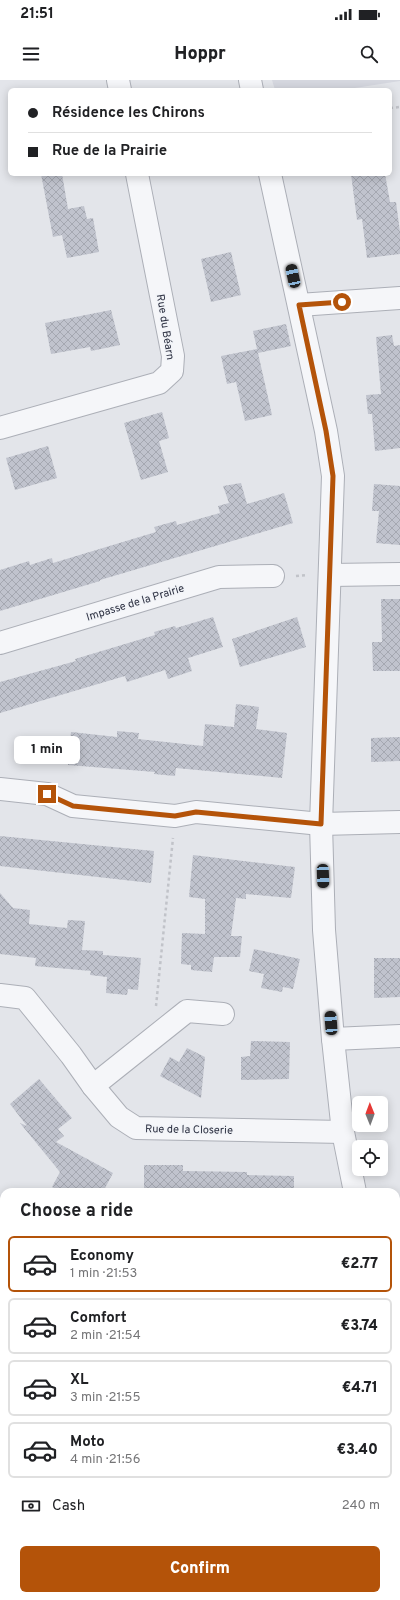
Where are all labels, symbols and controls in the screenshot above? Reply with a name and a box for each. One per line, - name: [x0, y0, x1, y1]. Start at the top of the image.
- text: 21:51: [20, 5, 54, 24]
- icon: menu: [20, 43, 42, 65]
- text: Hoppr: [174, 43, 226, 66]
- icon: search: [358, 43, 380, 65]
- text: Résidence les Chirons: [52, 104, 205, 123]
- text: Rue de la Prairie: [52, 142, 167, 161]
- car: [285, 263, 301, 289]
- street label: Rue du Béarn: [153, 293, 177, 361]
- route start: [333, 293, 351, 311]
- street label: Impasse de la Prairie: [85, 581, 186, 625]
- callout: 1 min: [14, 736, 80, 764]
- text: 1 min: [31, 742, 63, 758]
- route end: [38, 785, 56, 803]
- car: [317, 864, 329, 888]
- car: [324, 1011, 338, 1035]
- north arrow: [352, 1096, 388, 1132]
- map controls: [352, 1096, 388, 1176]
- street label: Rue de la Closerie: [145, 1122, 233, 1138]
- button: locate: [352, 1140, 388, 1176]
- text: Choose a ride: [20, 1200, 133, 1223]
- icon: car: [22, 1246, 58, 1282]
- text: Economy: [70, 1247, 134, 1266]
- text: €2.77: [341, 1255, 378, 1274]
- text: 1 min · 21:53: [70, 1266, 137, 1282]
- icon: car: [22, 1308, 58, 1344]
- text: Comfort: [70, 1309, 127, 1328]
- text: €3.74: [341, 1317, 378, 1336]
- text: 2 min · 21:54: [70, 1328, 141, 1344]
- icon: car: [22, 1370, 58, 1406]
- text: XL: [70, 1371, 88, 1390]
- text: €4.71: [342, 1379, 378, 1398]
- text: 3 min · 21:55: [70, 1390, 141, 1406]
- icon: car: [22, 1432, 58, 1468]
- text: Moto: [70, 1433, 105, 1452]
- text: €3.40: [336, 1441, 378, 1460]
- text: 4 min · 21:56: [70, 1452, 140, 1468]
- icon: cash: [20, 1495, 42, 1517]
- text: Cash: [52, 1497, 85, 1516]
- text: 240 m: [342, 1498, 380, 1514]
- button: Confirm: [20, 1546, 380, 1592]

